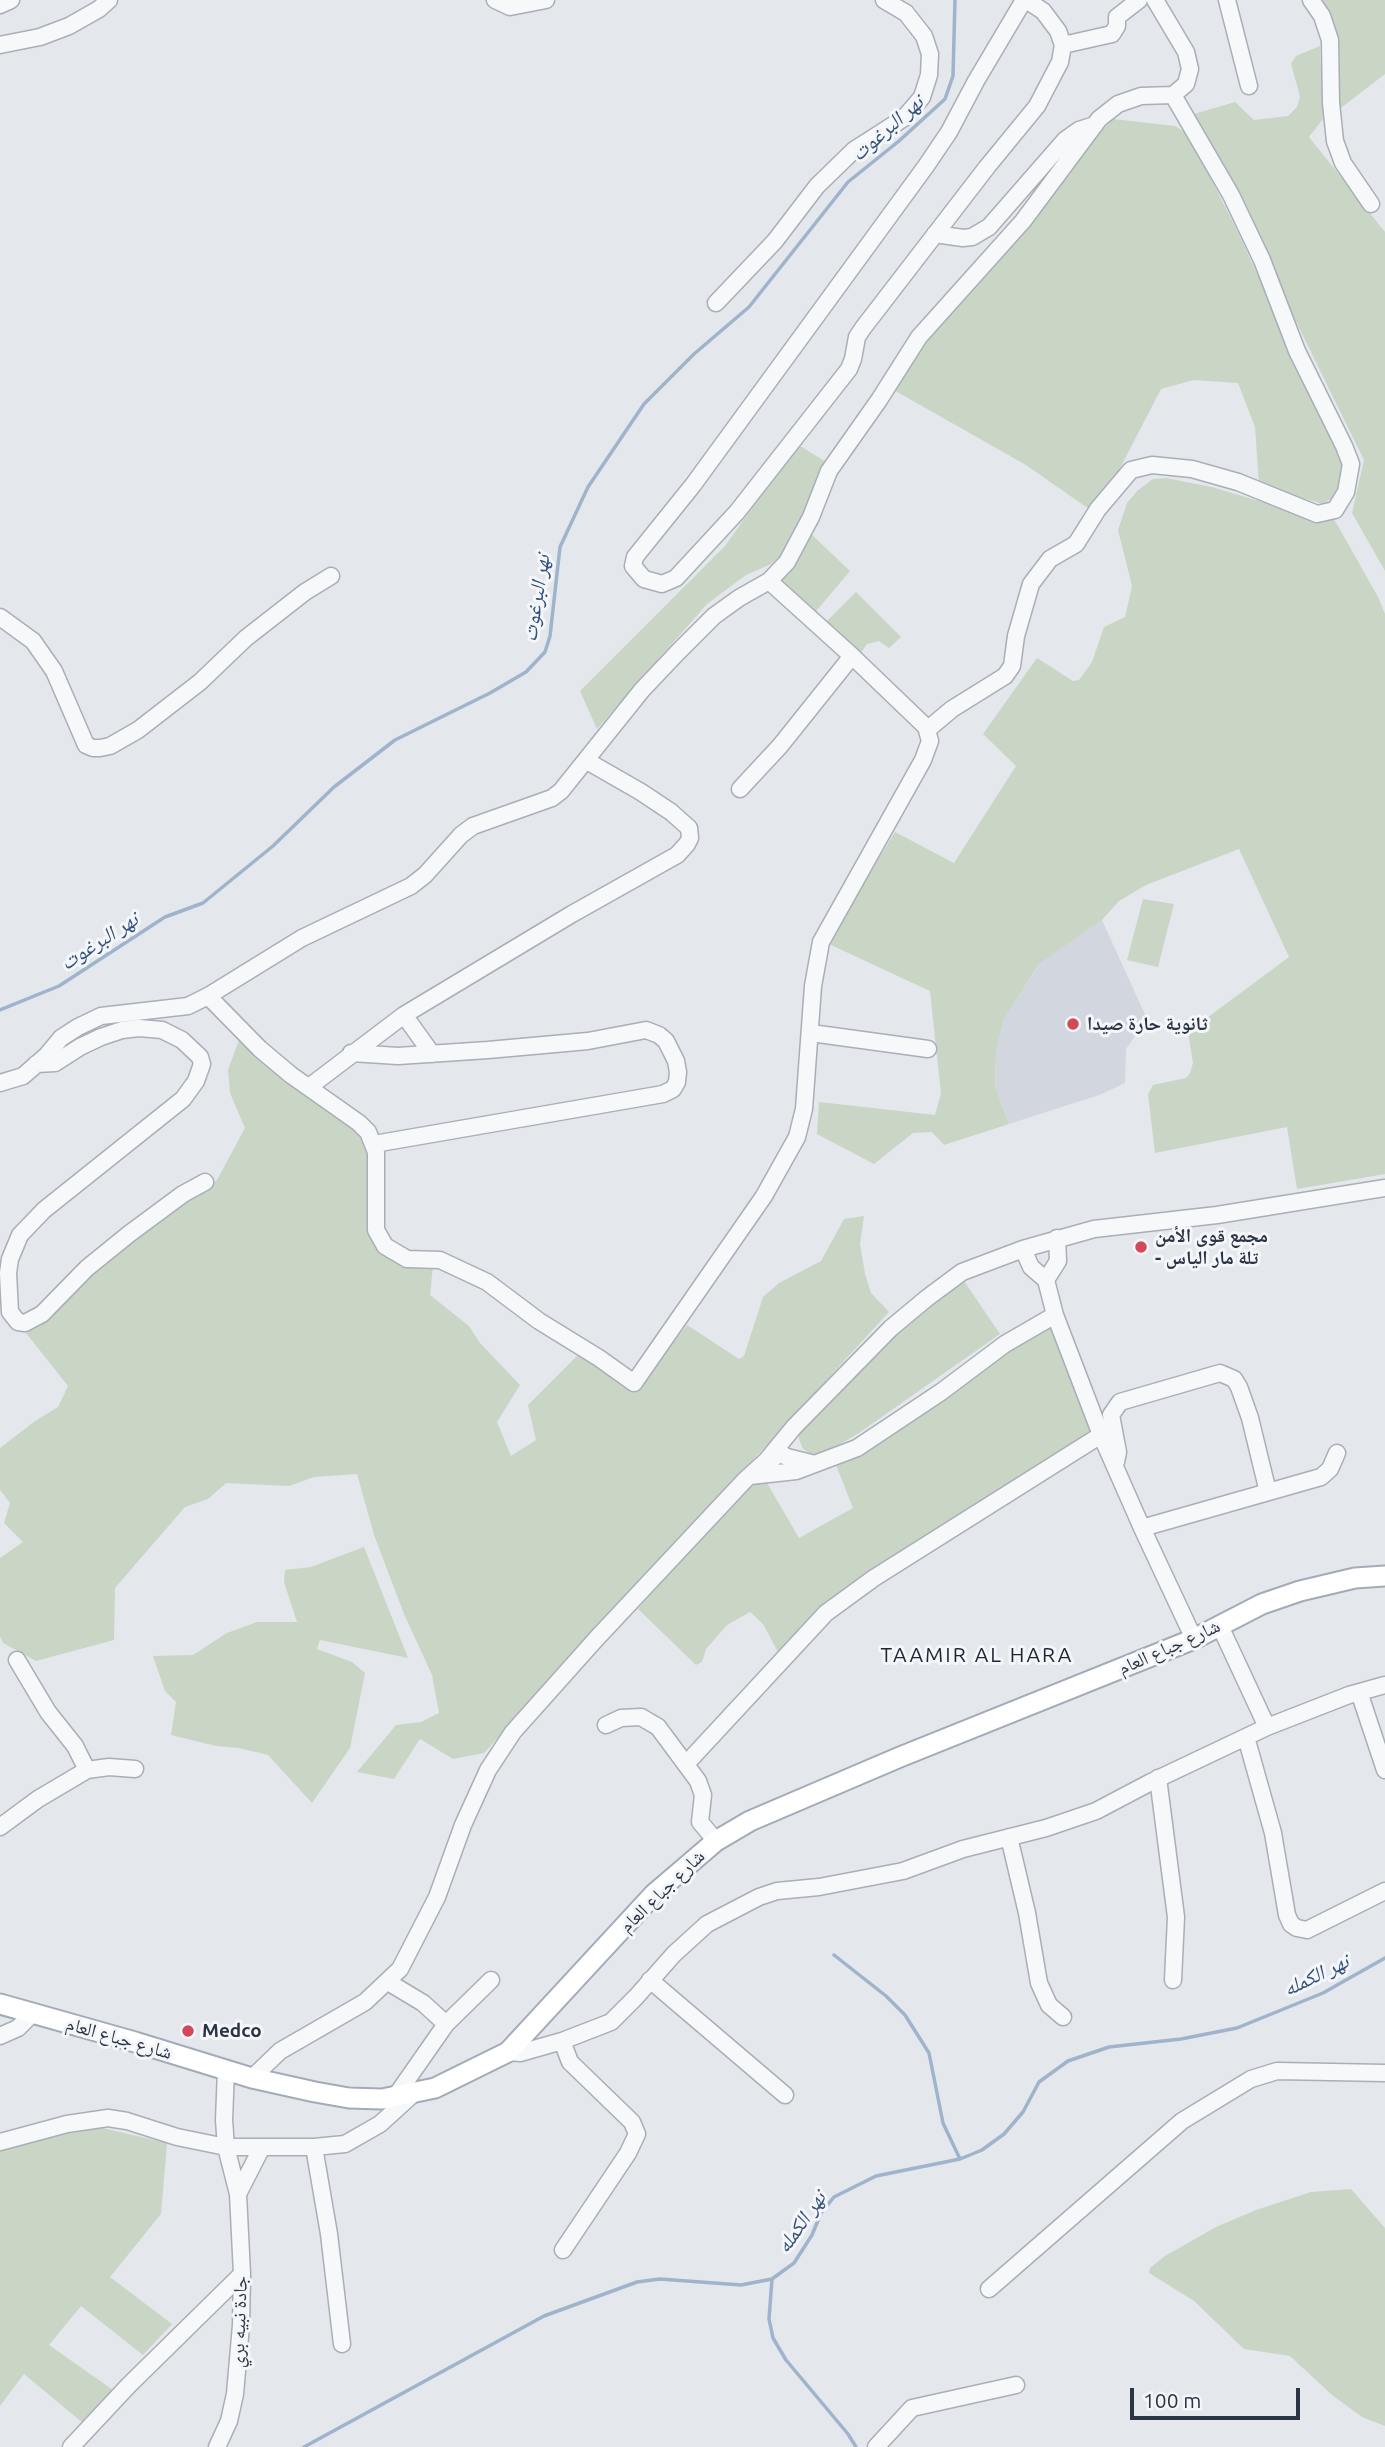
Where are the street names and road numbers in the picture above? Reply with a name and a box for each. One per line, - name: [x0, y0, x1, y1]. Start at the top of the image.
- street label: شارع جباع العام: [1114, 1614, 1224, 1680]
- street label: شارع جباع العام: [615, 1845, 709, 1937]
- street label: شارع جباع العام: [63, 2012, 175, 2064]
- street label: جادة نبيه بري: [226, 2276, 252, 2368]

